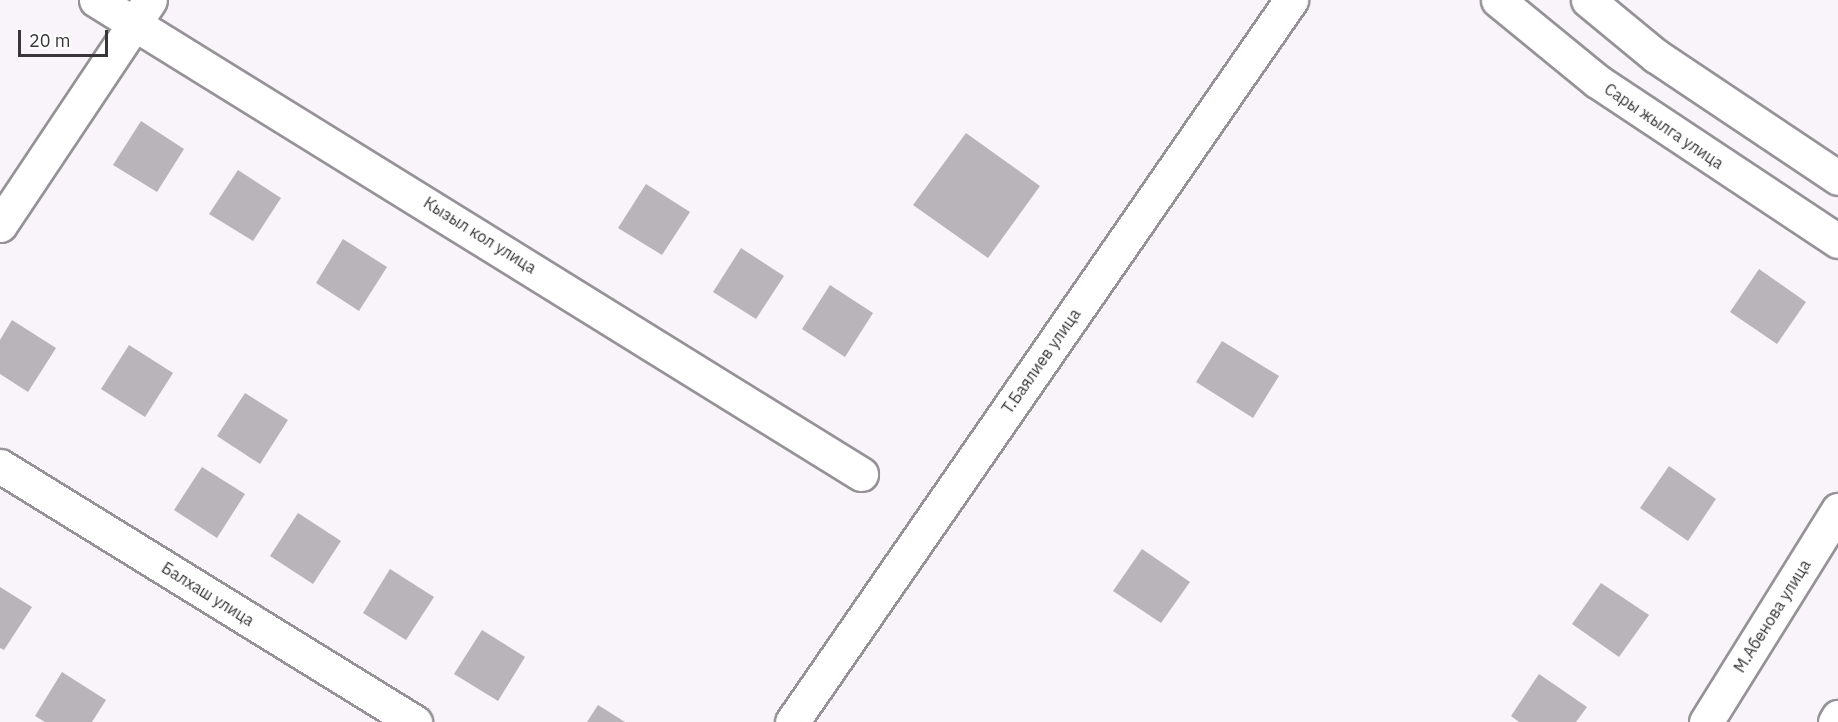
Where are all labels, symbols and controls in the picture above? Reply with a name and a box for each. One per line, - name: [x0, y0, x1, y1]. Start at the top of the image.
- scale bar: [21, 18, 111, 56]
- text: 20 m: [29, 29, 71, 52]
- street label: Сары жылга улица: [1601, 79, 1727, 173]
- street label: Кызыл кол улица: [420, 193, 540, 277]
- street label: Т.Баялиев улица: [998, 305, 1084, 417]
- street label: М.Абенова улица: [1730, 556, 1814, 676]
- street label: Балхаш улица: [158, 558, 258, 630]

